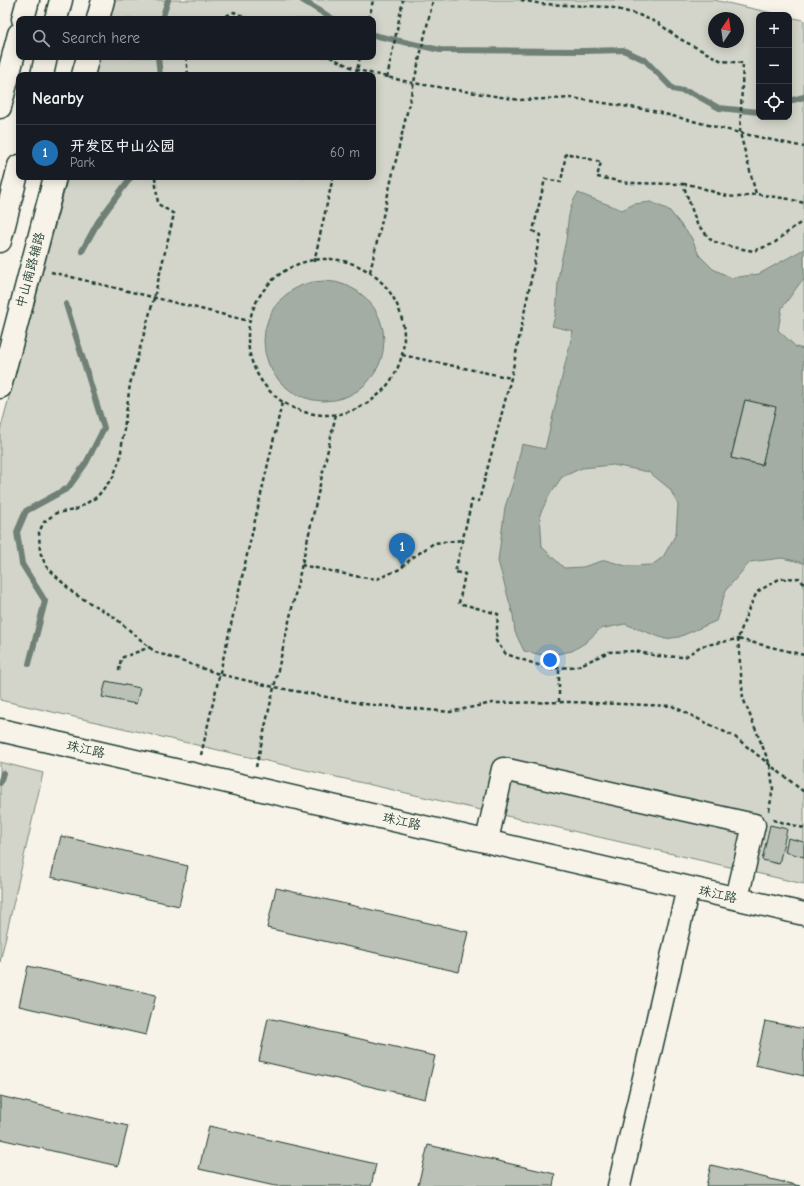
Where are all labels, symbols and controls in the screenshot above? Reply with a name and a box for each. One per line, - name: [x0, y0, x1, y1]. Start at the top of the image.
- north arrow: [708, 12, 744, 48]
- map controls: [756, 12, 792, 120]
- button: +: [756, 12, 792, 48]
- search box: [16, 16, 376, 60]
- icon: search: [30, 27, 52, 49]
- text: Search here: [62, 29, 140, 47]
- button: −: [756, 48, 792, 84]
- button: locate: [756, 84, 792, 120]
- text: Nearby: [32, 89, 83, 108]
- text: 开发区中山公园: [70, 137, 175, 155]
- text: 1: [42, 145, 48, 160]
- text: 60 m: [330, 145, 360, 160]
- text: Park: [70, 155, 95, 170]
- street label: 中山南路辅路: [13, 230, 47, 310]
- pin: 1: [389, 533, 415, 566]
- your location: [540, 650, 560, 670]
- street label: 珠江路: [65, 737, 107, 761]
- street label: 珠江路: [381, 809, 423, 833]
- street label: 珠江路: [697, 882, 739, 906]

